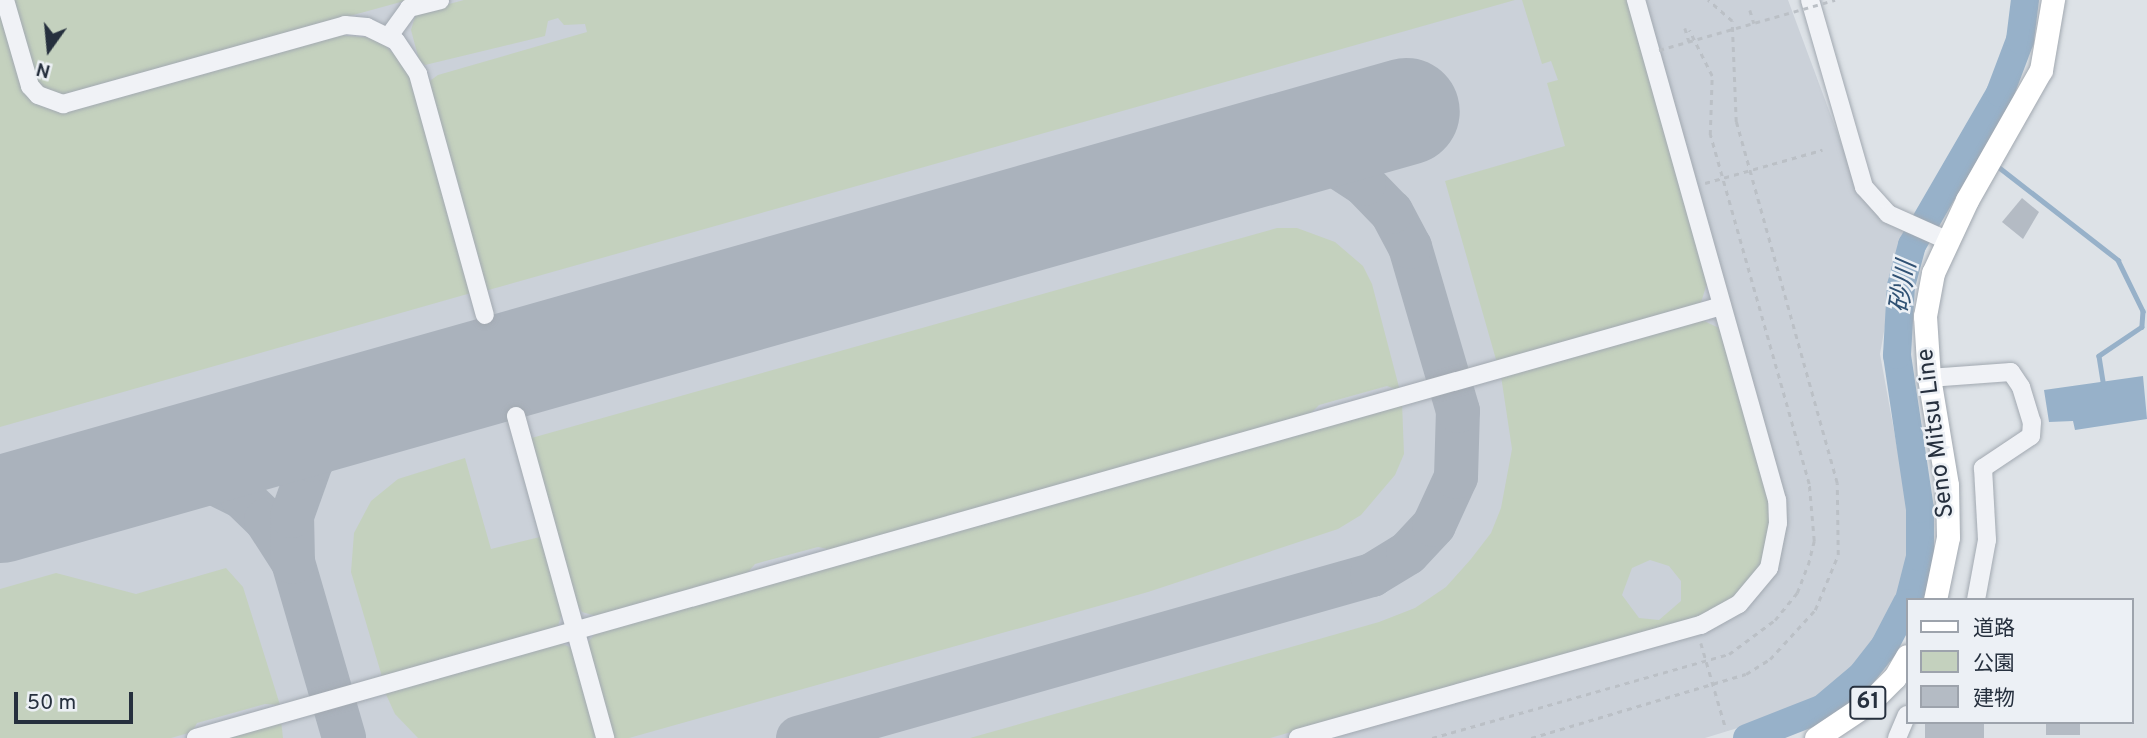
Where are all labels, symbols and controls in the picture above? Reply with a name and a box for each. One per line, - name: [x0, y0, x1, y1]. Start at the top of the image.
- north arrow: [14, 14, 84, 84]
- text: N: [34, 56, 53, 83]
- water label: 砂川: [1886, 259, 1924, 315]
- street label: Seno Mitsu Line: [1912, 347, 1962, 519]
- legend: [1906, 598, 2133, 724]
- text: 道路: [1973, 616, 2015, 643]
- text: 公園: [1973, 651, 2015, 678]
- scale bar: [18, 678, 136, 722]
- road number: 61: [1849, 684, 1887, 722]
- text: 建物: [1973, 686, 2015, 713]
- text: 50 m: [27, 690, 76, 717]

